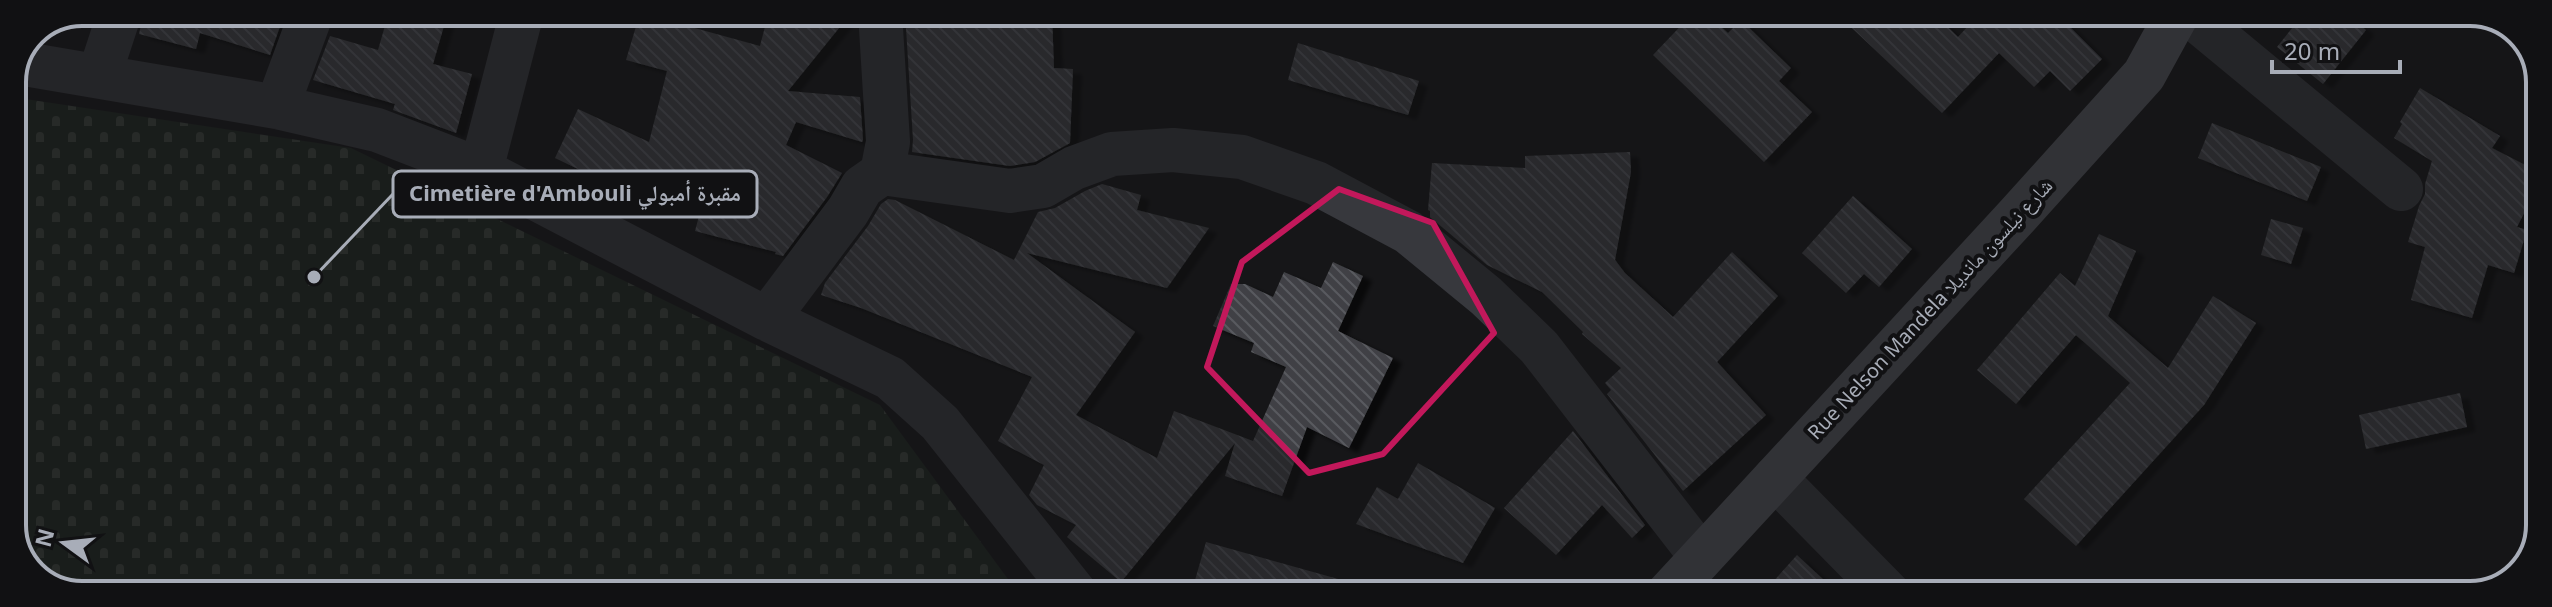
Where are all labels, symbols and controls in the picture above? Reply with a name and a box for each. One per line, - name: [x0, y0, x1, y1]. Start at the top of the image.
- scale bar: [2272, 24, 2400, 74]
- text: 20 m: [2284, 34, 2340, 67]
- callout: Cimetière d'Ambouli مقبرة أمبولي: [393, 171, 757, 217]
- street label: Rue Nelson Mandela شارع نيلسون مانديلا: [1801, 172, 2058, 445]
- text: Cimetière d'Ambouli مقبرة أمبولي: [409, 177, 741, 210]
- north arrow: [24, 503, 104, 583]
- text: N: [27, 525, 61, 550]

